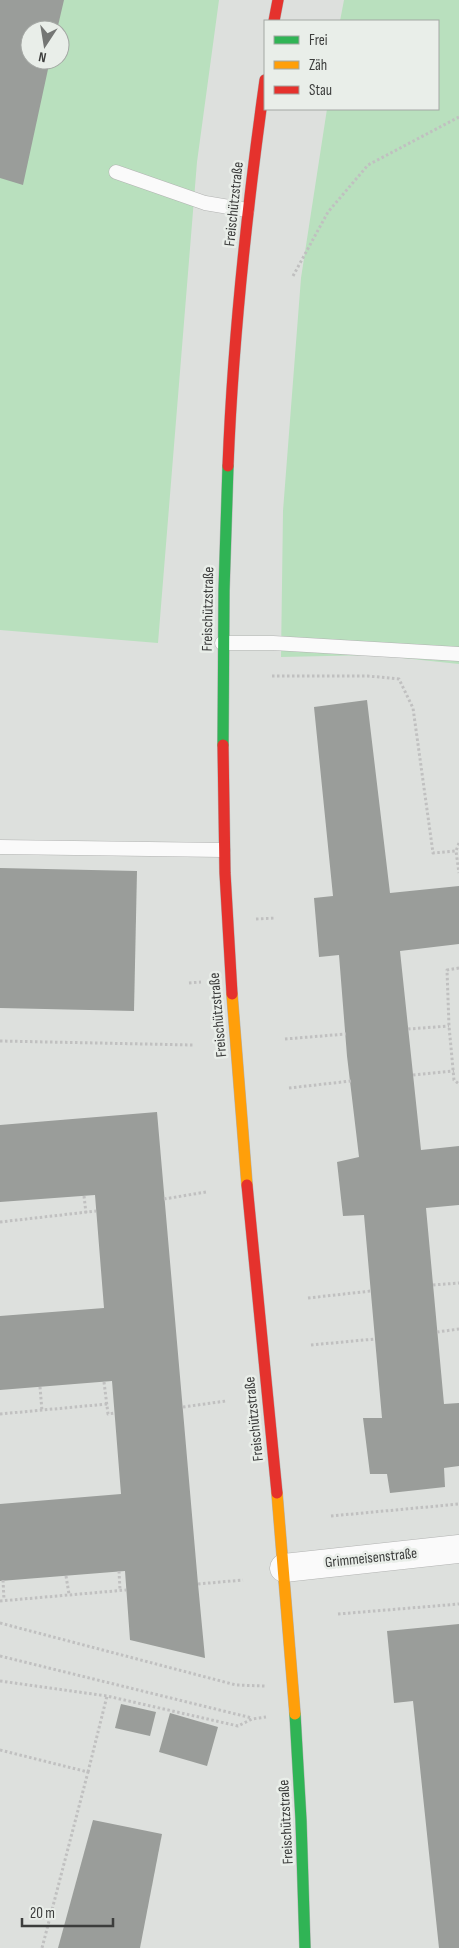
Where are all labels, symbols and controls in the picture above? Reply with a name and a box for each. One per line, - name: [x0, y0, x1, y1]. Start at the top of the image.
- north arrow: [20, 20, 70, 70]
- legend: [264, 20, 439, 110]
- text: Frei: [309, 31, 328, 50]
- text: N: [37, 48, 48, 66]
- text: Zäh: [309, 56, 327, 75]
- text: Stau: [309, 81, 332, 100]
- street label: Freischützstraße: [220, 161, 248, 247]
- street label: Freischützstraße: [198, 566, 218, 652]
- street label: Freischützstraße: [205, 972, 231, 1058]
- street label: Freischützstraße: [240, 1376, 268, 1462]
- street label: Grimmeisenstraße: [324, 1544, 418, 1572]
- street label: Freischützstraße: [274, 1779, 298, 1865]
- scale bar: [22, 1896, 114, 1928]
- text: 20 m: [30, 1904, 55, 1923]

